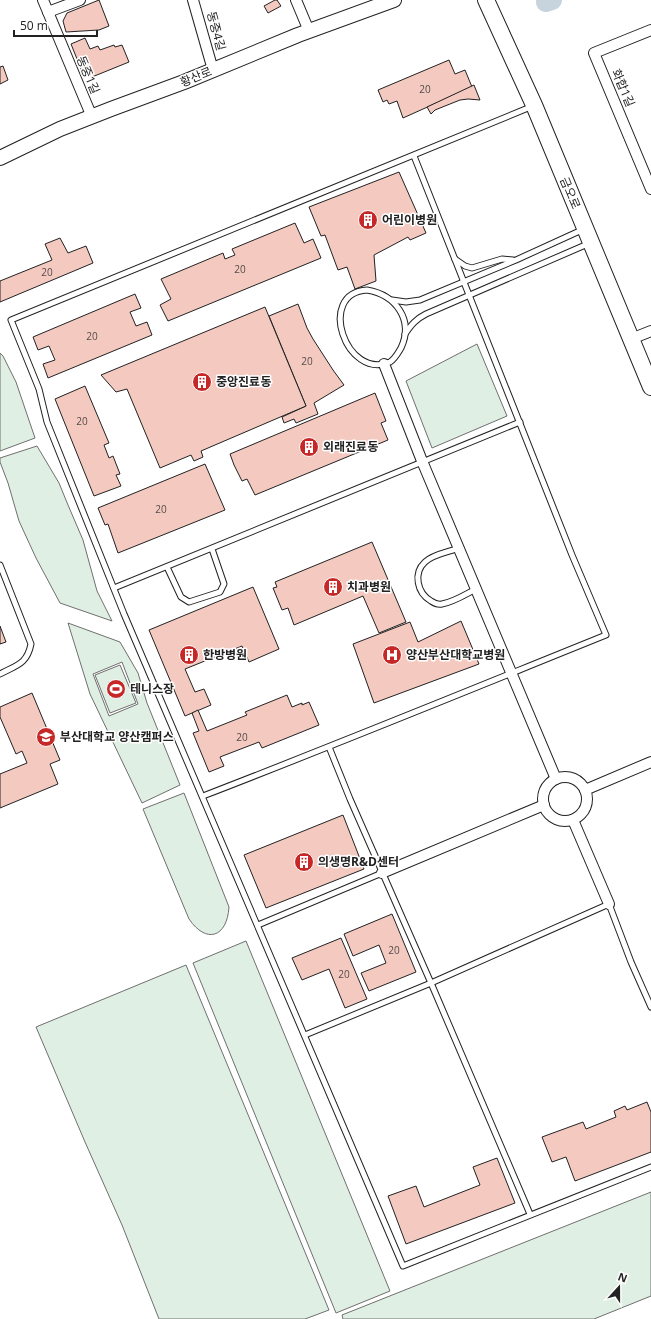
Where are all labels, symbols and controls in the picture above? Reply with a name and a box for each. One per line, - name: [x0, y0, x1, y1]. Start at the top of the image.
- street label: 동중4길: [203, 9, 230, 52]
- scale bar: [14, 12, 97, 38]
- text: 50 m: [20, 17, 48, 34]
- street label: 동중1길: [73, 53, 104, 97]
- street label: 황산로: [177, 62, 214, 91]
- street label: 화합1길: [608, 66, 639, 110]
- house number: 20: [419, 82, 431, 96]
- street label: 금오로: [556, 174, 585, 211]
- building icon: 어린이병원: [357, 209, 379, 231]
- place label: 어린이병원: [382, 211, 437, 228]
- house number: 20: [234, 262, 246, 276]
- house number: 20: [41, 265, 53, 279]
- house number: 20: [86, 329, 98, 343]
- house number: 20: [301, 354, 313, 368]
- building icon: 중앙진료동: [191, 371, 213, 393]
- place label: 중앙진료동: [216, 373, 271, 390]
- house number: 20: [76, 414, 88, 428]
- building icon: 외래진료동: [298, 436, 320, 458]
- place label: 외래진료동: [323, 438, 378, 455]
- house number: 20: [155, 502, 167, 516]
- building icon: 치과병원: [322, 576, 344, 598]
- place label: 치과병원: [347, 578, 391, 595]
- building icon: 한방병원: [178, 644, 200, 666]
- hospital icon: 양산부산대학교병원: [381, 644, 403, 666]
- place label: 한방병원: [203, 646, 247, 663]
- place label: 양산부산대학교병원: [406, 646, 505, 663]
- sports icon: 테니스장: [105, 678, 127, 700]
- place label: 테니스장: [130, 680, 174, 697]
- school or university icon: 부산대학교 양산캠퍼스: [35, 726, 57, 748]
- place label: 부산대학교 양산캠퍼스: [60, 728, 174, 745]
- house number: 20: [236, 730, 248, 744]
- building icon: 의생명R&D센터: [293, 851, 315, 873]
- place label: 의생명R&D센터: [318, 853, 399, 870]
- house number: 20: [388, 943, 400, 957]
- house number: 20: [338, 967, 350, 981]
- north arrow: [599, 1267, 639, 1307]
- text: N: [616, 1269, 630, 1286]

